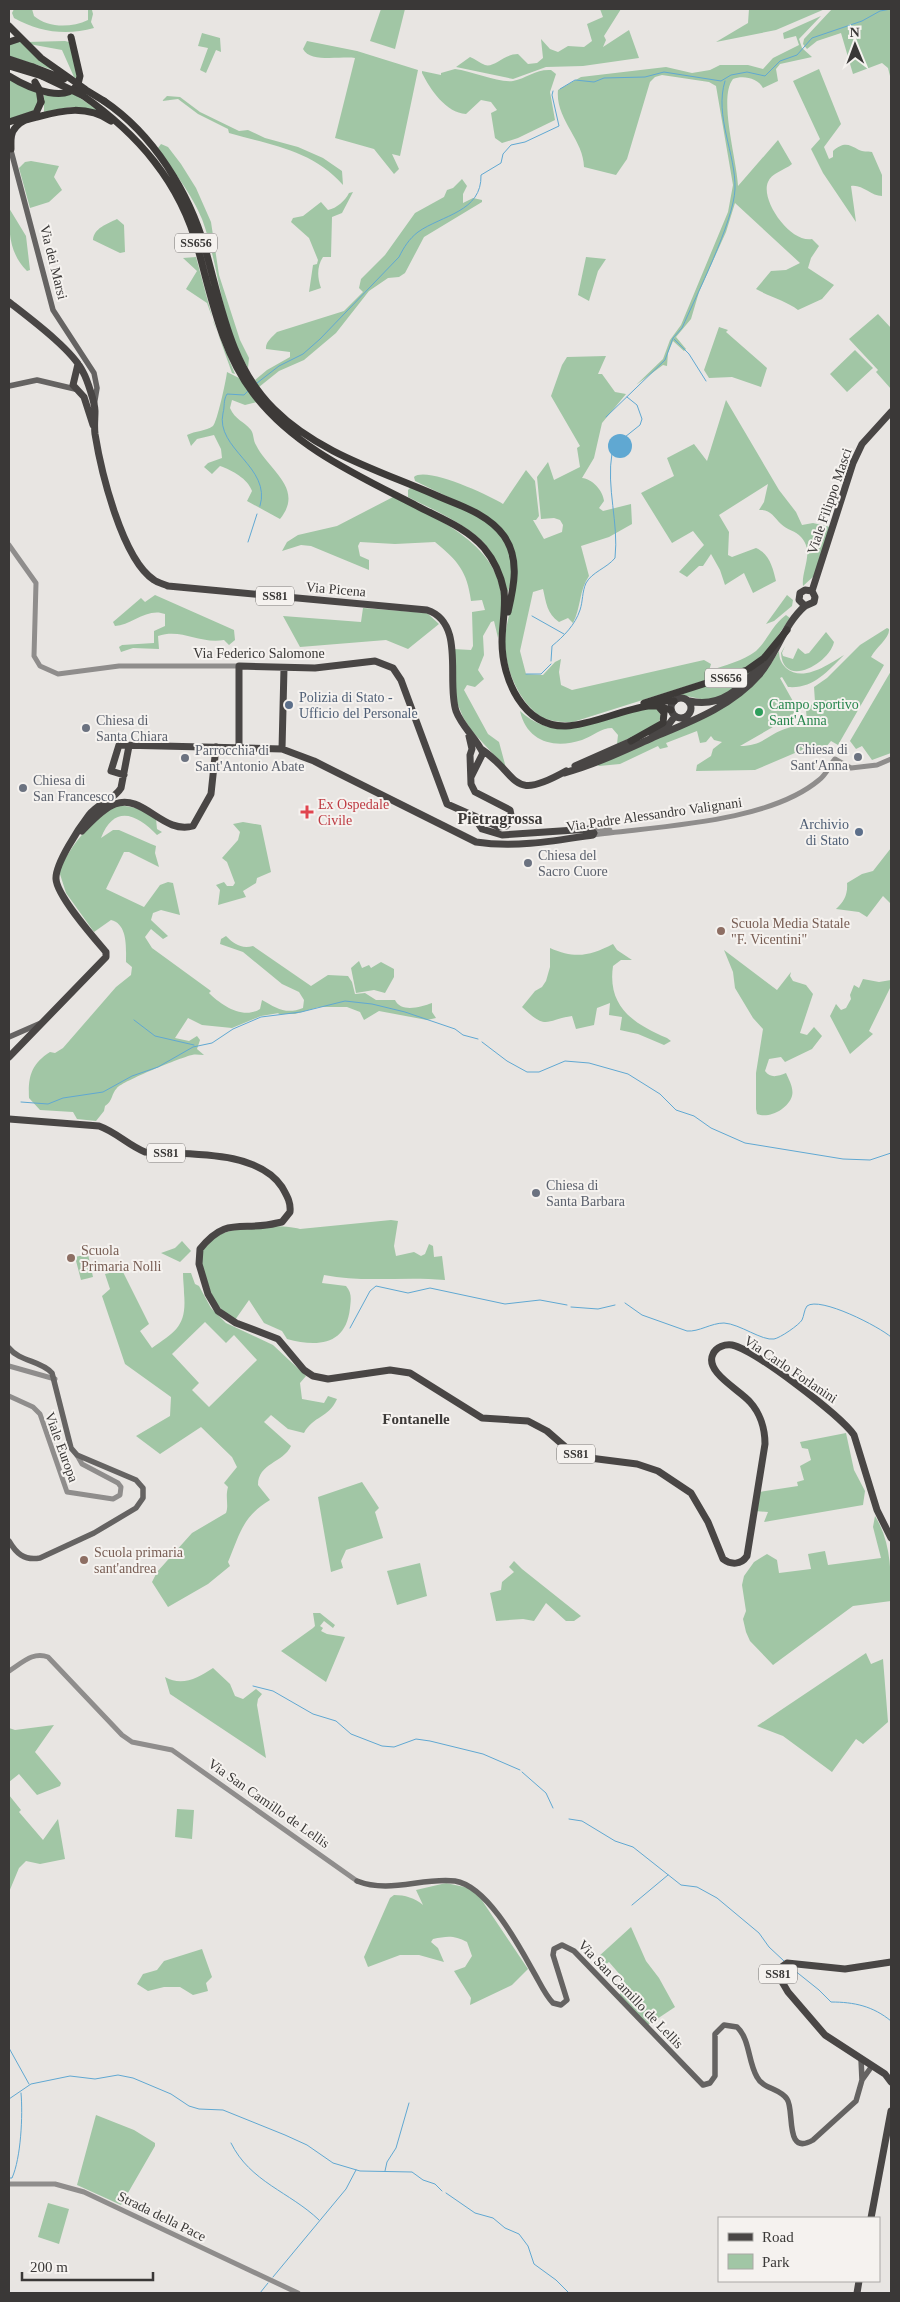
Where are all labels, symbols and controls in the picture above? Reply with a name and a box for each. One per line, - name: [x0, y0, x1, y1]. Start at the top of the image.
- north arrow: [830, 20, 880, 70]
- text: N: [850, 25, 860, 40]
- street label: Via dei Marsi: [37, 223, 70, 301]
- road number: SS656: [175, 234, 217, 252]
- street label: Viale Filippo Masci: [804, 446, 855, 556]
- street label: Via Picena: [305, 579, 367, 600]
- road number: SS81: [256, 586, 294, 606]
- street label: Via Federico Salomone: [193, 646, 325, 661]
- road number: SS656: [705, 668, 747, 688]
- place label: Polizia di Stato - Ufficio del Personale: [299, 690, 418, 721]
- place label: Campo sportivo Sant'Anna: [769, 697, 859, 728]
- marker: Polizia di Stato - Ufficio del Personale: [283, 699, 295, 711]
- marker: Campo sportivo Sant'Anna: [753, 706, 765, 718]
- place label: Chiesa di Santa Chiara: [96, 713, 169, 744]
- marker: Chiesa di Santa Chiara: [80, 722, 92, 734]
- place label: Chiesa di Sant'Anna: [790, 742, 849, 773]
- place label: Parrocchia di Sant'Antonio Abate: [195, 743, 304, 774]
- marker: Chiesa di Sant'Anna: [852, 751, 864, 763]
- marker: Parrocchia di Sant'Antonio Abate: [179, 752, 191, 764]
- place label: Chiesa di San Francesco: [33, 773, 114, 804]
- marker: Chiesa di San Francesco: [17, 782, 29, 794]
- street label: Via Padre Alessandro Valignani: [565, 795, 743, 834]
- place label: Ex Ospedale Civile: [318, 797, 389, 828]
- marker: Ex Ospedale Civile: [300, 805, 314, 819]
- district label: Pietragrossa: [457, 810, 543, 828]
- place label: Archivio di Stato: [799, 817, 849, 848]
- marker: Archivio di Stato: [853, 826, 865, 838]
- place label: Chiesa del Sacro Cuore: [538, 848, 608, 879]
- marker: Chiesa del Sacro Cuore: [522, 857, 534, 869]
- place label: Scuola Media Statale "F. Vicentini": [731, 916, 850, 947]
- marker: Scuola Media Statale "F. Vicentini": [715, 925, 727, 937]
- road number: SS81: [147, 1144, 185, 1162]
- place label: Chiesa di Santa Barbara: [546, 1178, 626, 1209]
- marker: Chiesa di Santa Barbara: [530, 1187, 542, 1199]
- place label: Scuola Primaria Nolli: [81, 1243, 162, 1274]
- marker: Scuola Primaria Nolli: [65, 1252, 77, 1264]
- street label: Via Carlo Forlanini: [741, 1333, 840, 1406]
- street label: Viale Europa: [42, 1410, 81, 1485]
- district label: Fontanelle: [382, 1411, 450, 1427]
- road number: SS81: [557, 1445, 595, 1464]
- place label: Scuola primaria sant'andrea: [94, 1545, 184, 1576]
- marker: Scuola primaria sant'andrea: [78, 1554, 90, 1566]
- street label: Via San Camillo de Lellis: [205, 1756, 332, 1851]
- street label: Via San Camillo de Lellis: [575, 1937, 686, 2052]
- road number: SS81: [759, 1965, 797, 1984]
- street label: Strada della Pace: [115, 2189, 208, 2244]
- legend: [718, 2217, 880, 2282]
- text: Road: [762, 2229, 794, 2245]
- scale bar: [22, 2250, 154, 2282]
- text: Park: [762, 2254, 790, 2270]
- text: 200 m: [30, 2259, 68, 2275]

